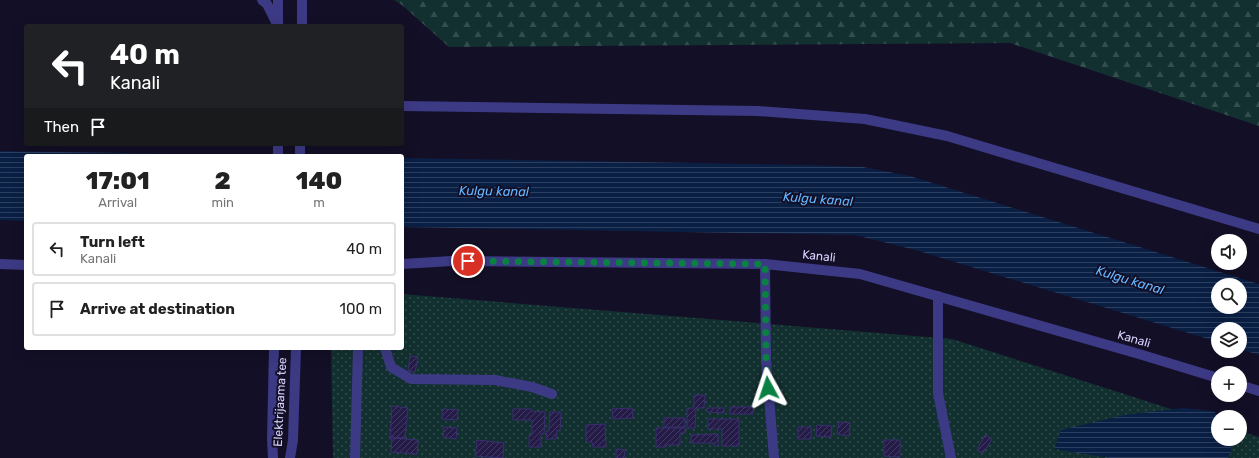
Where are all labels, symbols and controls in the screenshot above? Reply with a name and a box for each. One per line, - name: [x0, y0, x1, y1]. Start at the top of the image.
- text: 40 m: [110, 38, 180, 71]
- icon: left: [44, 40, 96, 92]
- text: Kanali: [110, 72, 160, 94]
- icon: arrive: [87, 116, 109, 138]
- text: Then: [44, 118, 79, 136]
- text: 17:01: [86, 167, 150, 195]
- text: 2: [215, 167, 231, 195]
- text: 140: [296, 167, 342, 195]
- water label: Kulgu kanal: [459, 183, 530, 200]
- water label: Kulgu kanal: [782, 189, 854, 210]
- text: Arrival: [98, 195, 137, 210]
- text: min: [211, 195, 234, 210]
- text: m: [313, 195, 325, 210]
- text: Turn left: [80, 233, 145, 251]
- map controls: [1211, 234, 1247, 446]
- button: sound: [1211, 234, 1247, 270]
- icon: left: [46, 238, 68, 260]
- text: 40 m: [346, 240, 382, 258]
- pin: [451, 244, 485, 278]
- street label: Kanali: [802, 247, 836, 265]
- icon: arrive: [457, 250, 479, 272]
- text: Kanali: [80, 251, 116, 266]
- water label: Kulgu kanal: [1094, 263, 1167, 299]
- button: search: [1211, 278, 1247, 314]
- icon: arrive: [46, 298, 68, 320]
- text: Arrive at destination: [80, 300, 235, 318]
- text: 100 m: [340, 300, 382, 318]
- button: layers: [1211, 322, 1247, 358]
- street label: Kanali: [1116, 328, 1152, 350]
- street label: Elektrijaama tee: [271, 357, 289, 447]
- button: +: [1211, 366, 1247, 402]
- position arrow: [747, 367, 789, 409]
- button: −: [1211, 410, 1247, 446]

